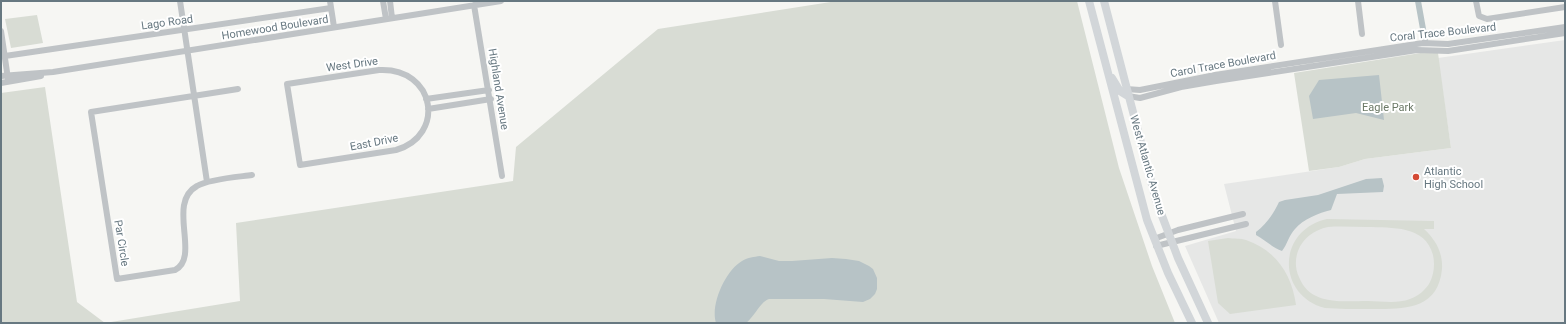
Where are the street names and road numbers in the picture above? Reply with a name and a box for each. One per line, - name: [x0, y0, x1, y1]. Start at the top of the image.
- street label: Lago Road: [140, 12, 194, 33]
- street label: Homewood Boulevard: [221, 13, 329, 42]
- street label: Coral Trace Boulevard: [1389, 20, 1497, 45]
- street label: Highland Avenue: [486, 47, 511, 131]
- street label: Carol Trace Boulevard: [1169, 49, 1277, 80]
- street label: West Drive: [325, 54, 379, 75]
- street label: West Atlantic Avenue: [1127, 114, 1168, 217]
- street label: East Drive: [349, 131, 400, 154]
- street label: Par Circle: [111, 219, 132, 267]

